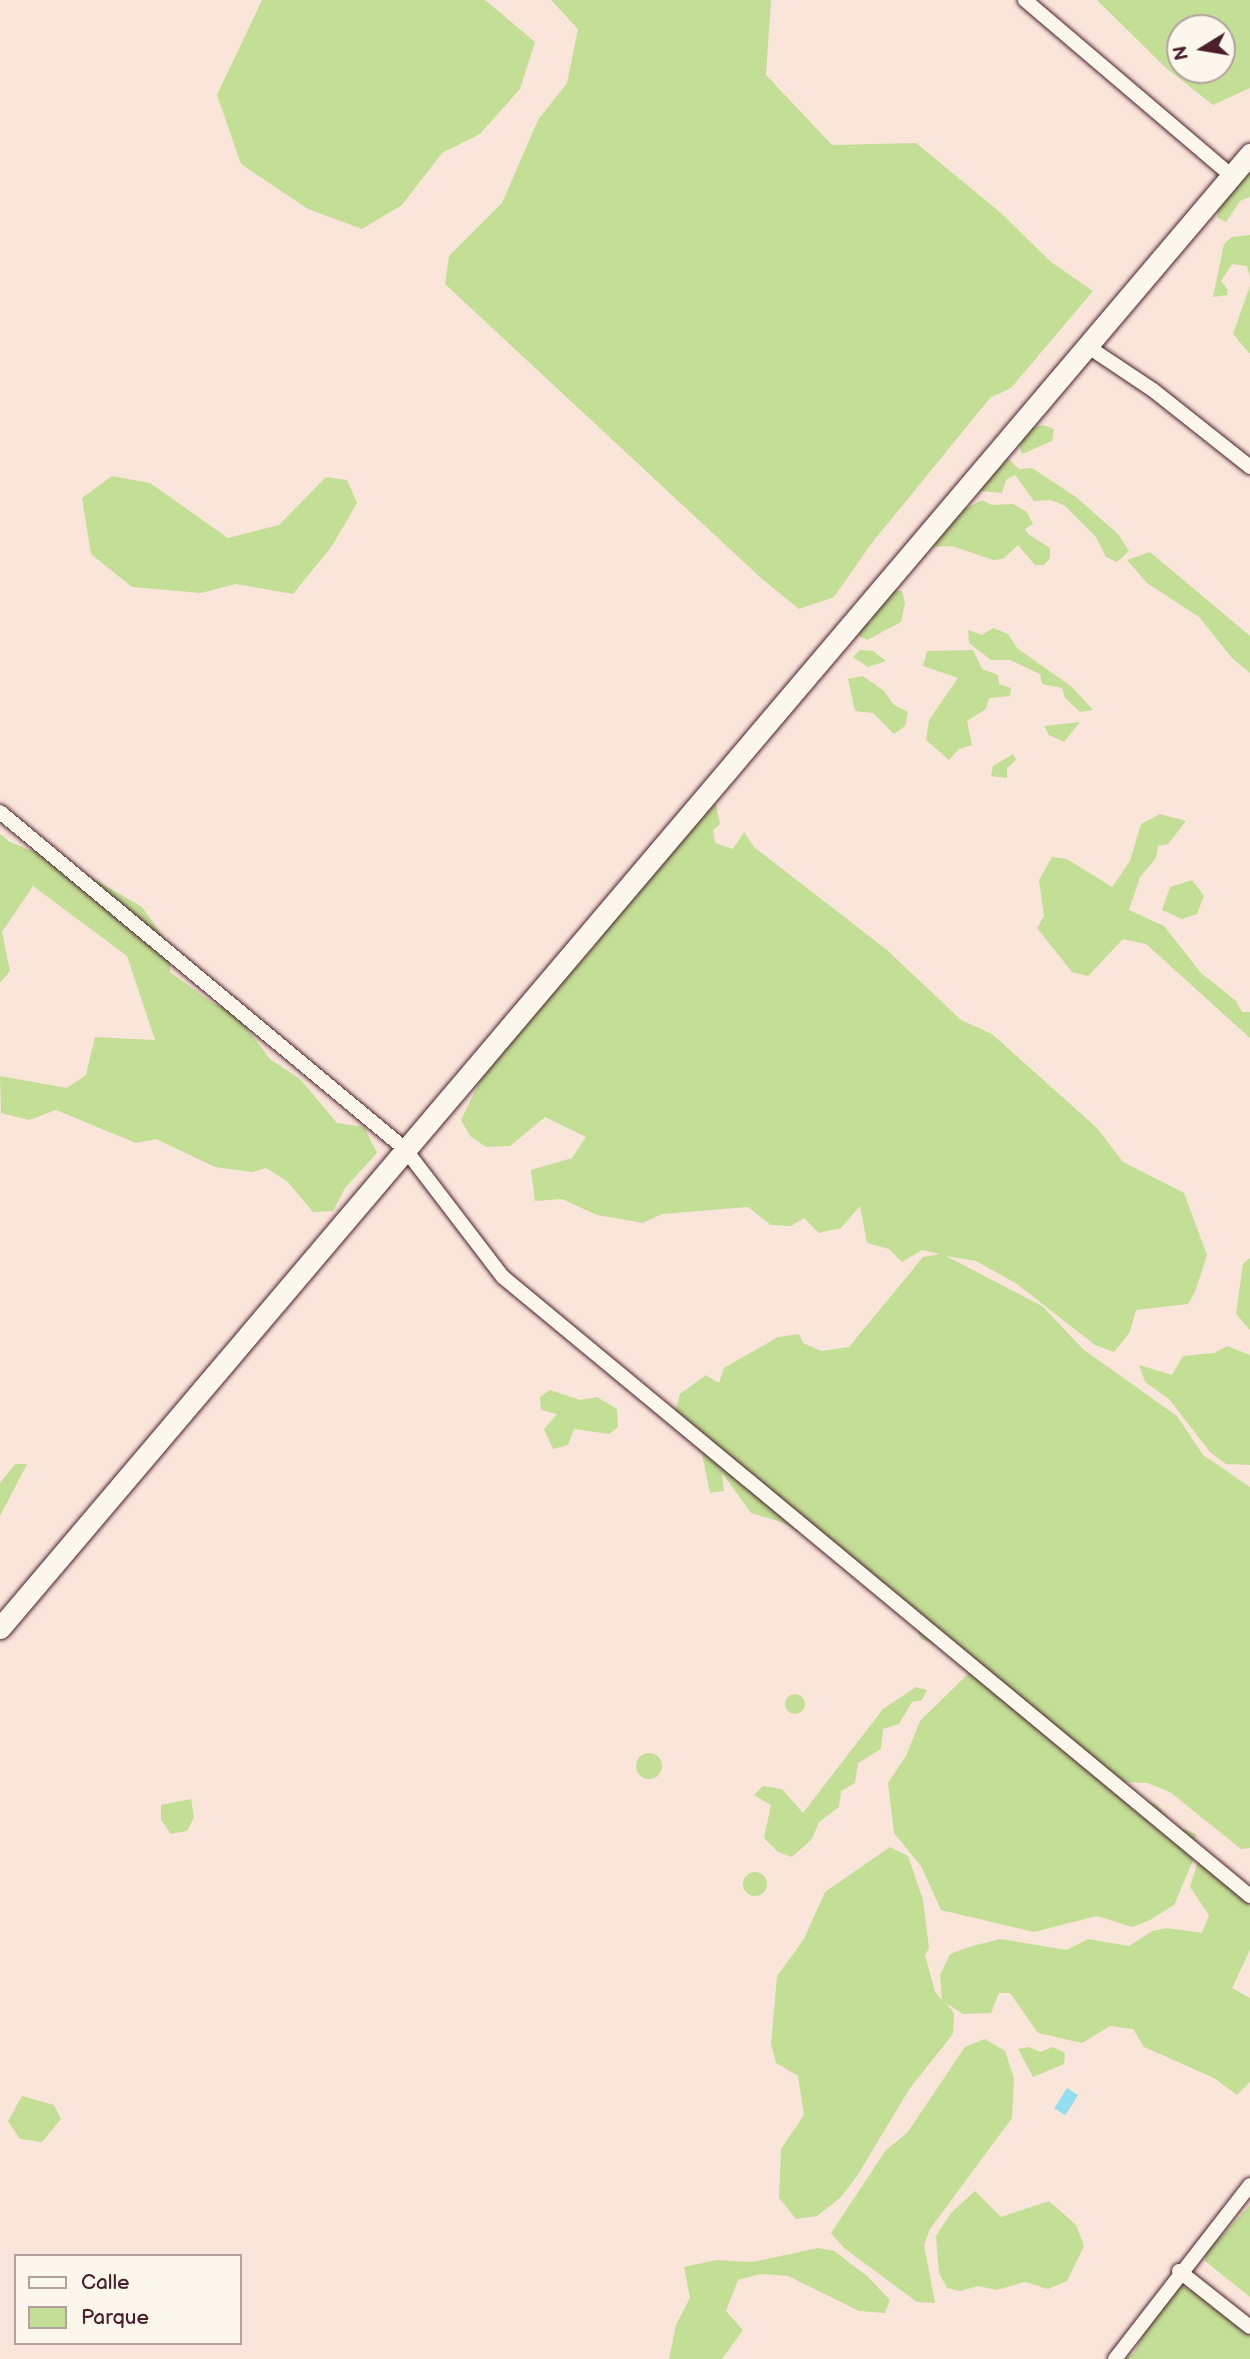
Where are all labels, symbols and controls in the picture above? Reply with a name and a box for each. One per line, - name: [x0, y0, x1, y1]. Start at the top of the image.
- north arrow: [1166, 14, 1236, 84]
- text: N: [1169, 44, 1195, 62]
- legend: [14, 2254, 242, 2345]
- text: Calle: [81, 2270, 130, 2295]
- text: Parque: [81, 2305, 149, 2330]

